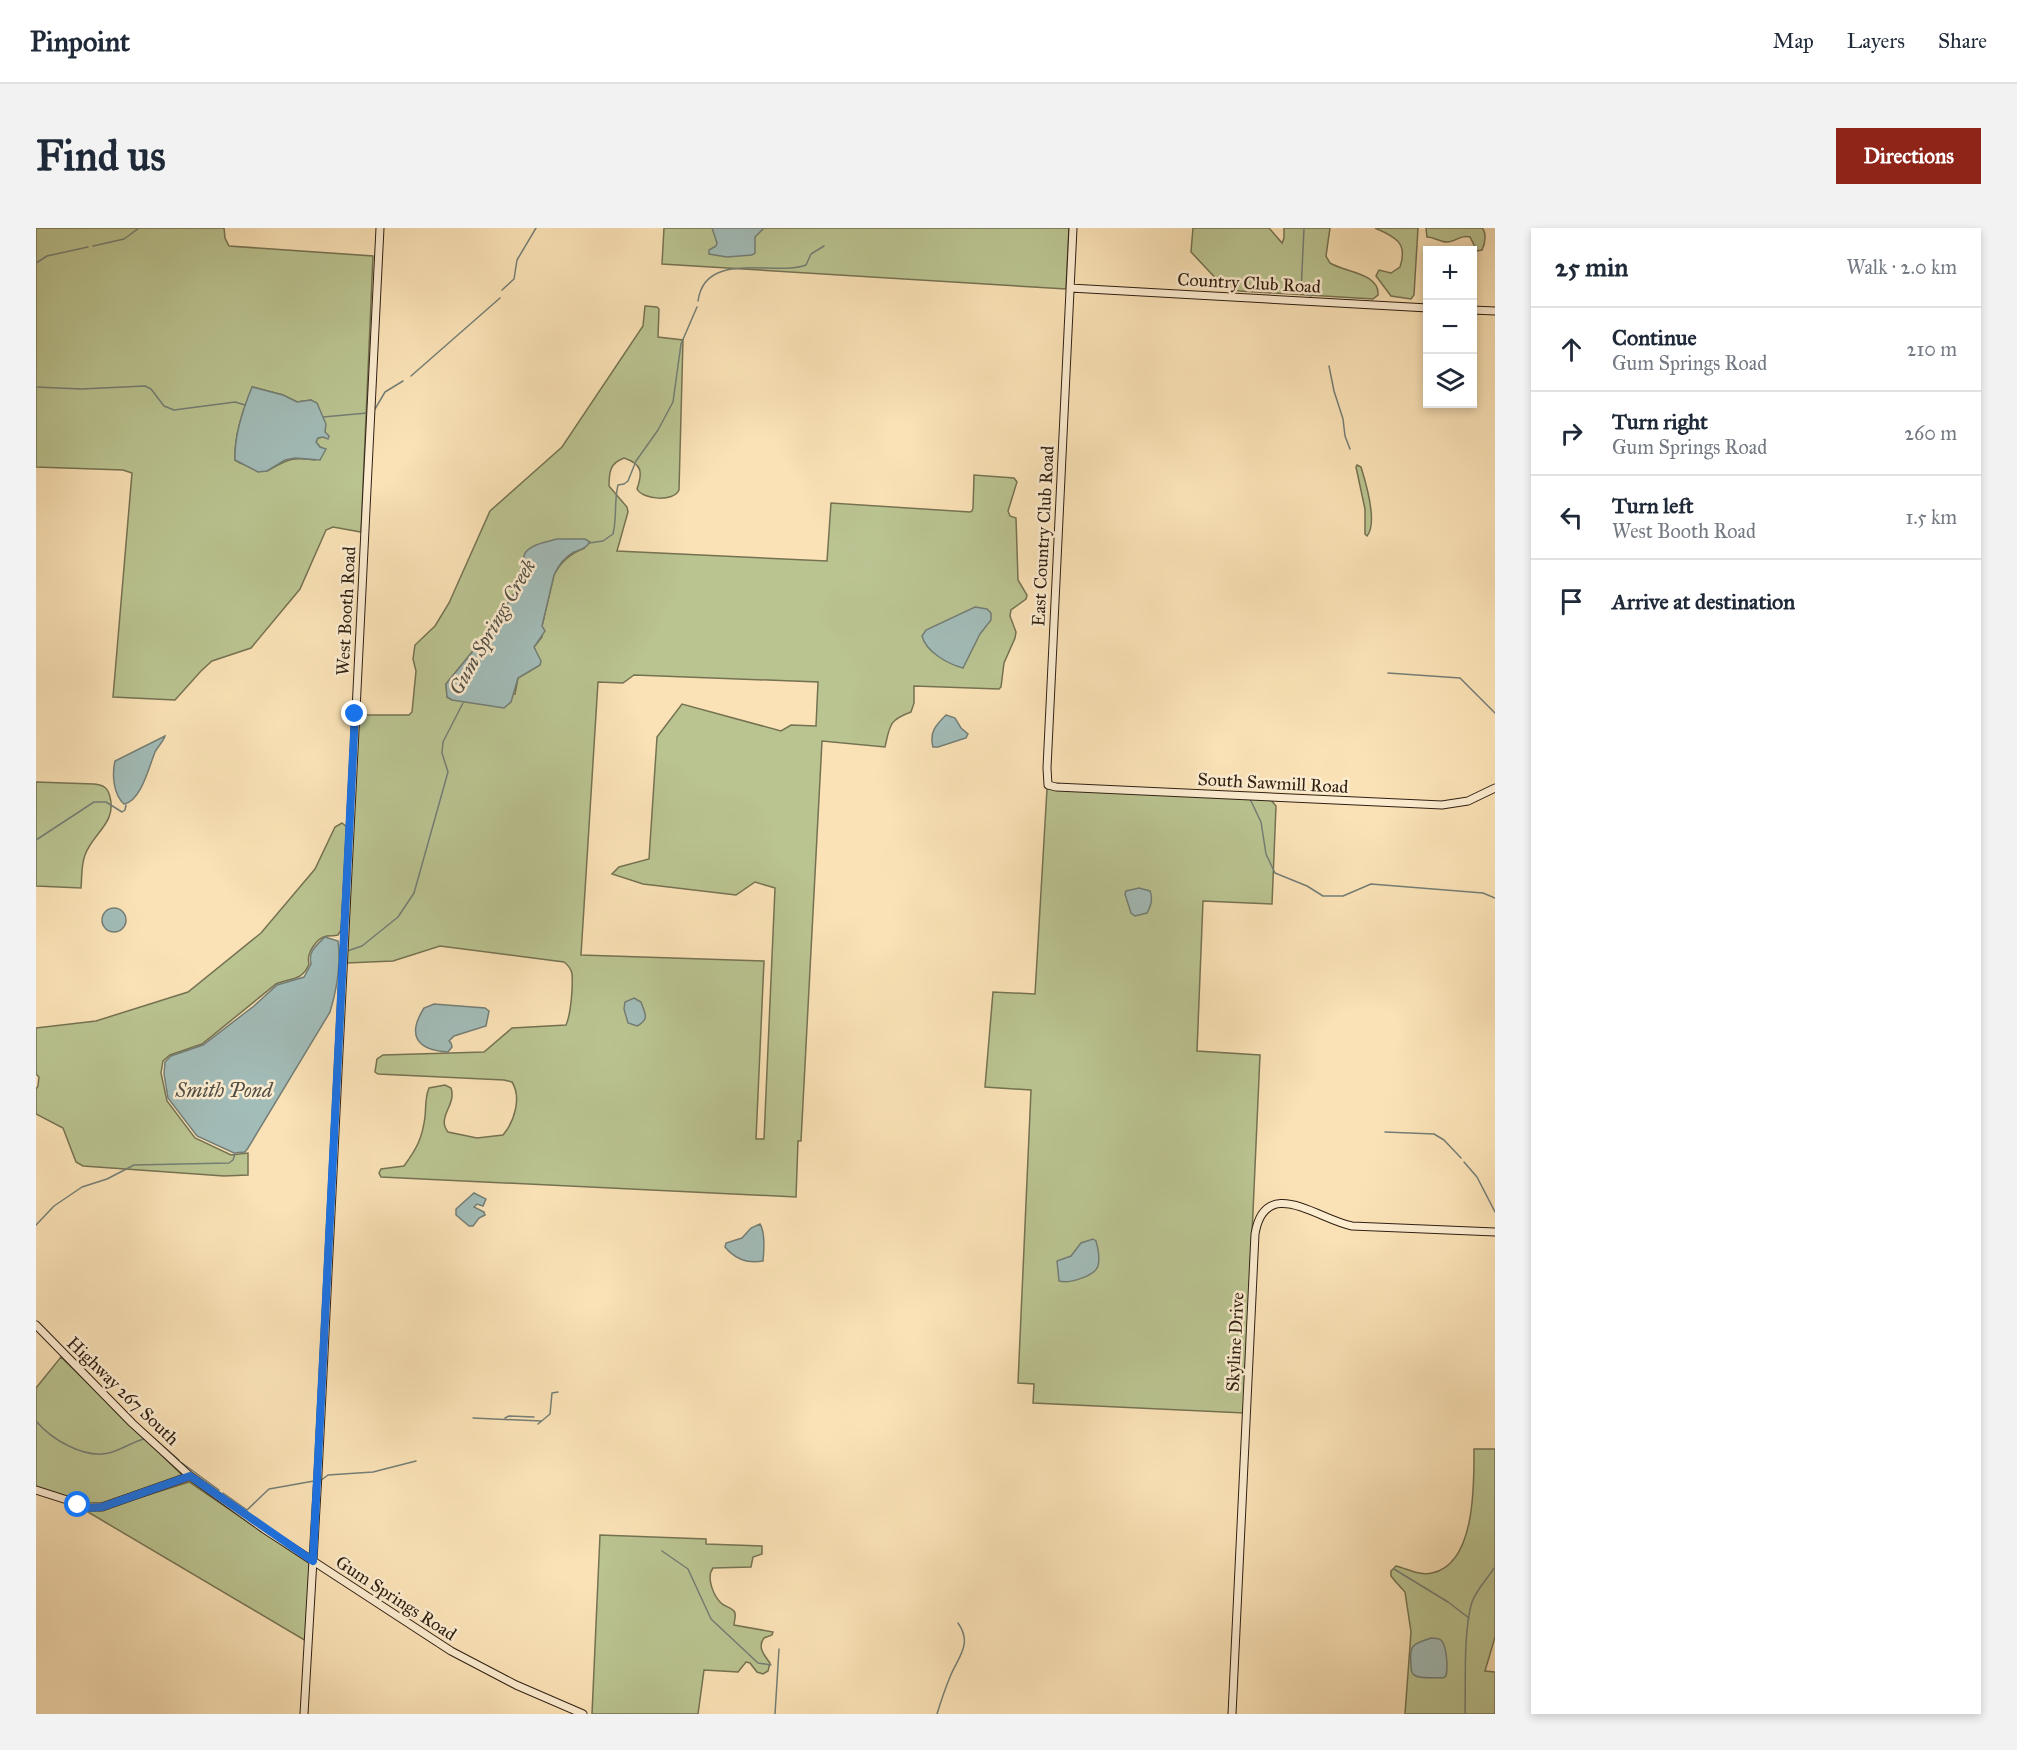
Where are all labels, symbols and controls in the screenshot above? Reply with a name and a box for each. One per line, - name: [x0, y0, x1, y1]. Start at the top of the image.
- text: Pinpoint: [30, 24, 130, 59]
- text: Map: [1773, 28, 1814, 54]
- text: Layers: [1847, 28, 1905, 54]
- text: Share: [1938, 28, 1987, 54]
- button: Directions: [1836, 128, 1981, 184]
- text: Find us: [36, 130, 166, 182]
- map controls: [1423, 246, 1477, 408]
- button: +: [1423, 246, 1477, 300]
- text: 25 min: [1555, 251, 1628, 283]
- text: Walk · 2.0 km: [1846, 255, 1957, 279]
- street label: Country Club Road: [1177, 268, 1321, 298]
- button: −: [1423, 300, 1477, 354]
- text: Continue: [1612, 324, 1697, 351]
- icon: ahead: [1555, 333, 1588, 366]
- text: 210 m: [1907, 337, 1957, 361]
- text: Gum Springs Road: [1612, 351, 1767, 375]
- button: layers: [1423, 354, 1477, 408]
- text: Turn right: [1612, 408, 1708, 435]
- icon: right: [1555, 417, 1588, 450]
- text: 260 m: [1904, 421, 1957, 445]
- text: Gum Springs Road: [1612, 435, 1767, 459]
- street label: East Country Club Road: [1027, 445, 1059, 627]
- text: Turn left: [1612, 492, 1694, 519]
- icon: left: [1555, 501, 1588, 534]
- text: 1.5 km: [1906, 505, 1957, 529]
- text: West Booth Road: [1612, 519, 1756, 543]
- street label: West Booth Road: [332, 546, 360, 676]
- water label: Gum Springs Creek: [444, 555, 541, 699]
- icon: arrive: [1555, 585, 1588, 618]
- text: Arrive at destination: [1612, 588, 1795, 615]
- route end: [341, 700, 367, 726]
- street label: South Sawmill Road: [1197, 768, 1349, 798]
- water label: Smith Pond: [175, 1078, 274, 1102]
- street label: Skyline Drive: [1221, 1292, 1249, 1392]
- street label: Highway 267 South: [62, 1332, 184, 1451]
- route start: [64, 1491, 90, 1517]
- street label: Gum Springs Road: [331, 1551, 461, 1646]

